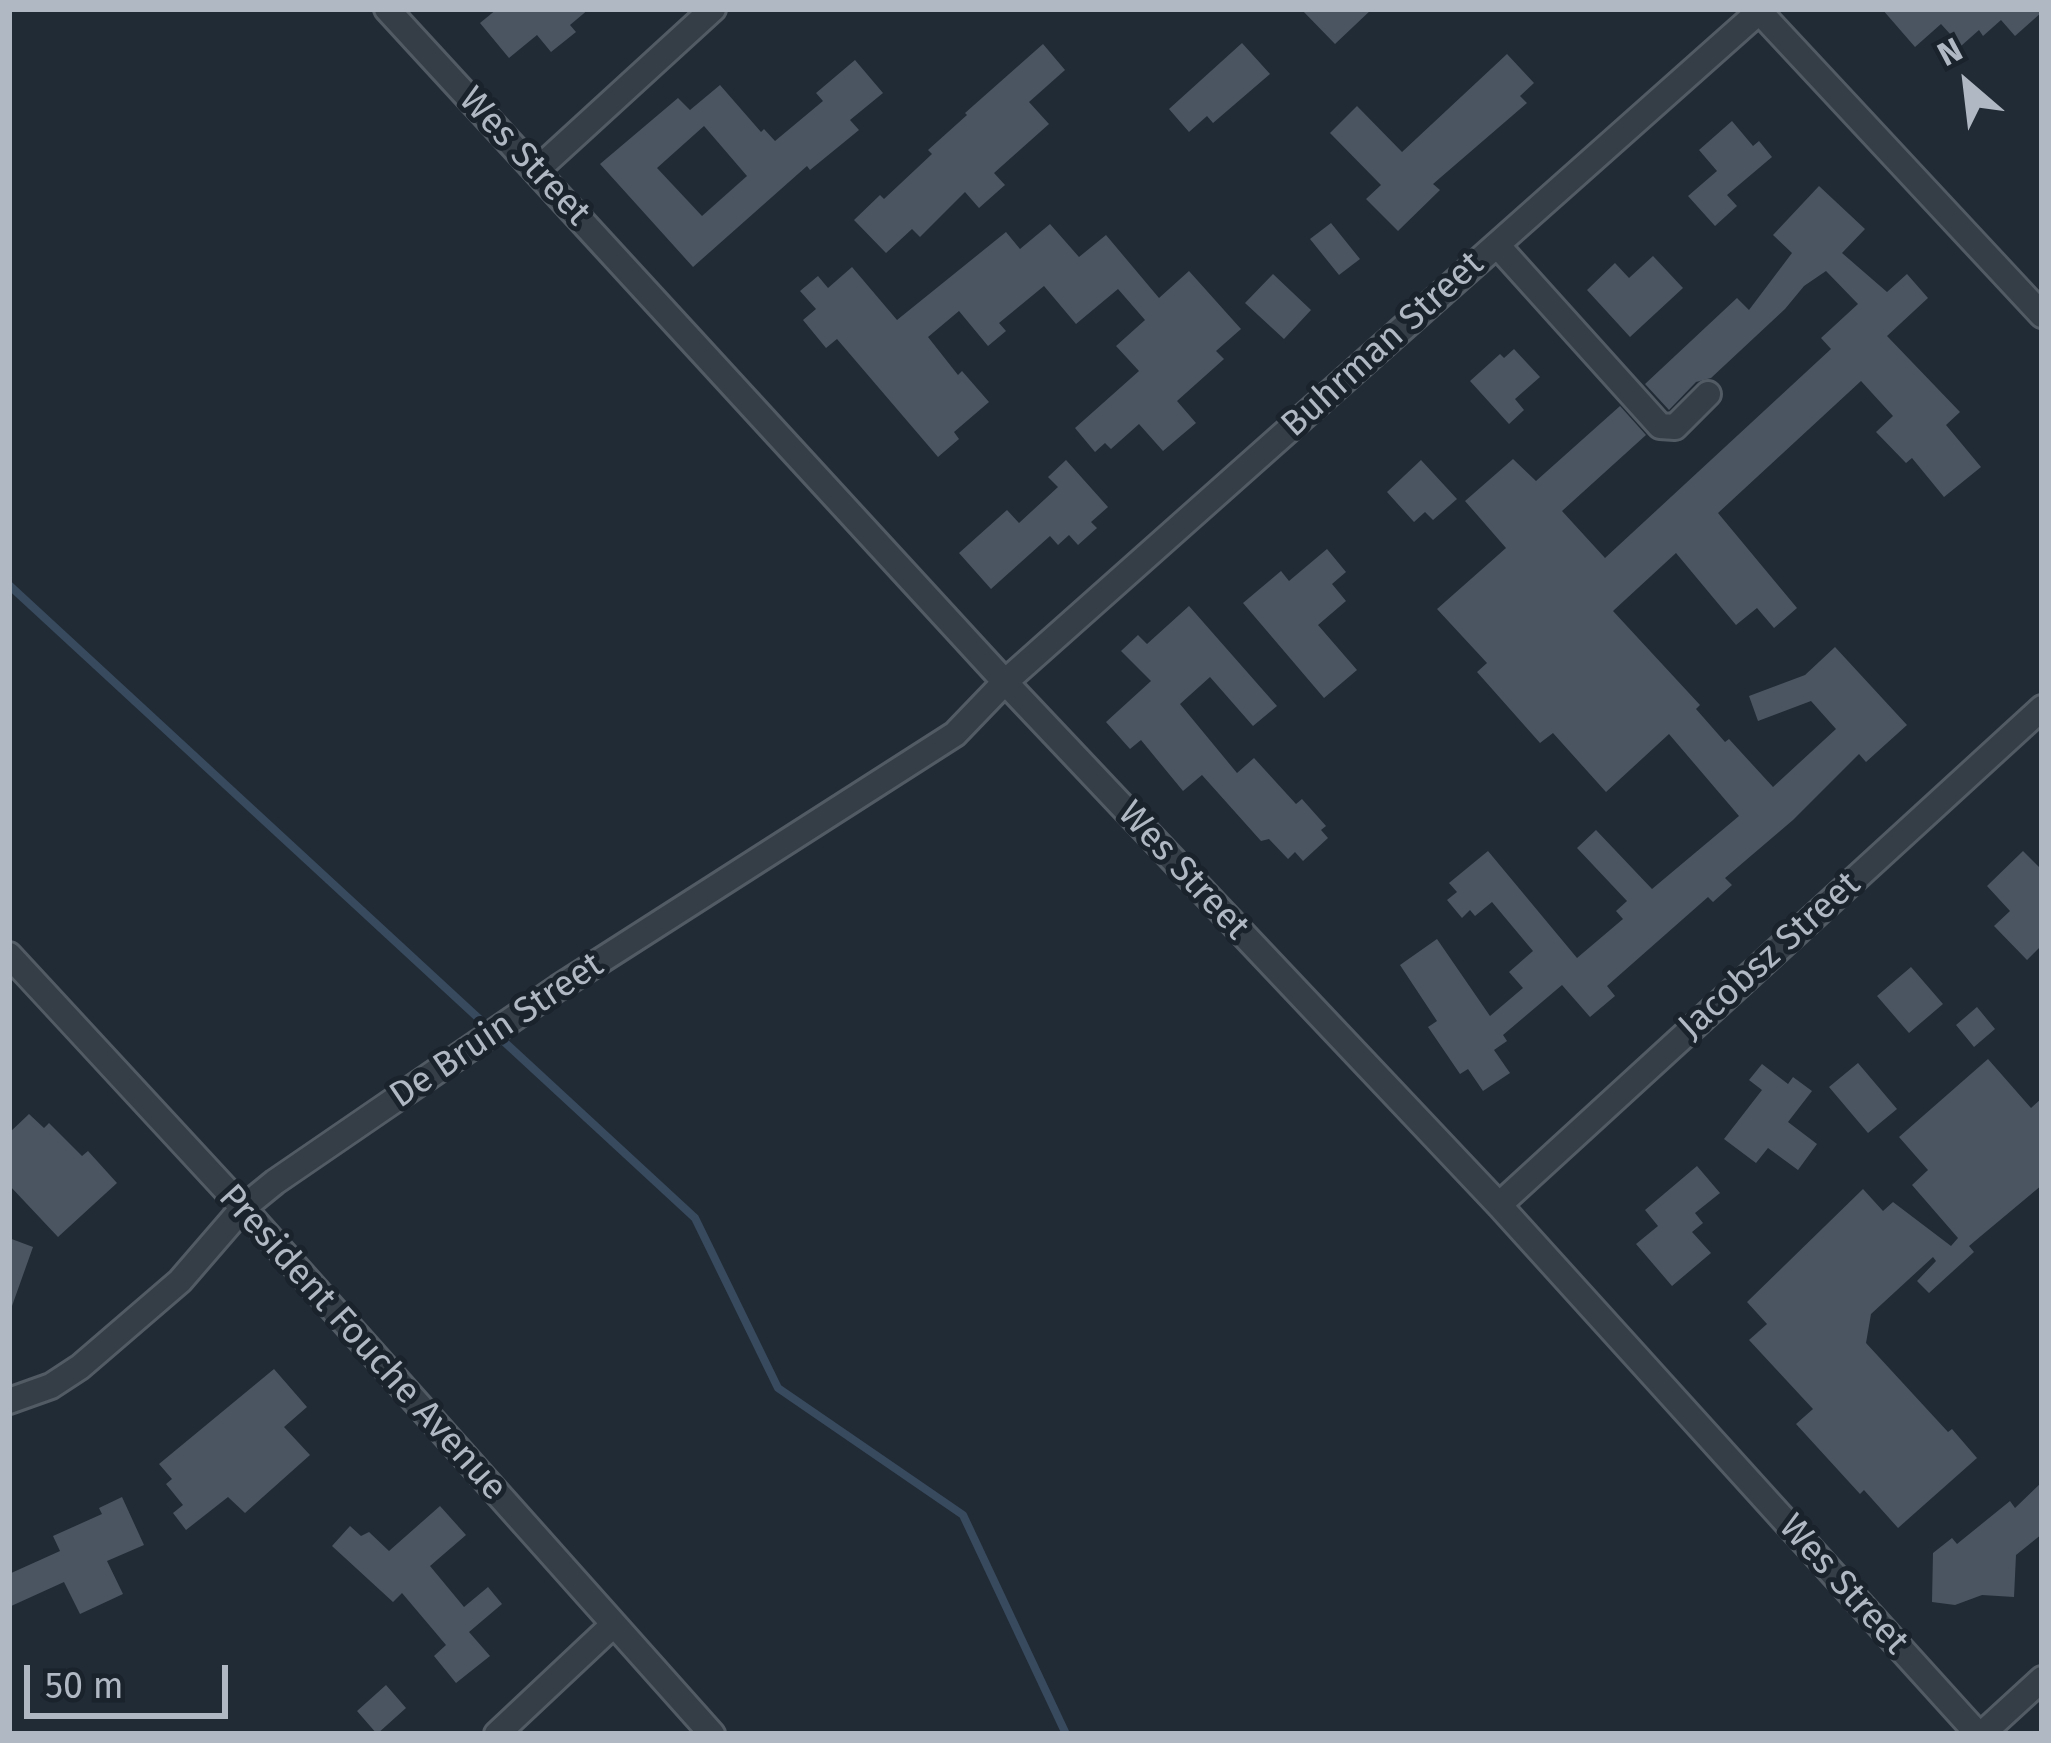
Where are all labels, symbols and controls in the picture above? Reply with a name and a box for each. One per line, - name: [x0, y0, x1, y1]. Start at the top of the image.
- north arrow: [1907, 24, 2027, 144]
- text: N: [1931, 29, 1969, 75]
- street label: Wes Street: [449, 79, 599, 235]
- street label: Buhrman Street: [1273, 243, 1493, 447]
- street label: Wes Street: [1108, 793, 1258, 949]
- street label: Jacobsz Street: [1670, 863, 1870, 1049]
- street label: De Bruin Street: [382, 944, 612, 1118]
- street label: President Fouche Avenue: [209, 1176, 515, 1510]
- street label: Wes Street: [1769, 1506, 1917, 1664]
- scale bar: [30, 1641, 234, 1715]
- text: 50 m: [45, 1664, 124, 1708]

